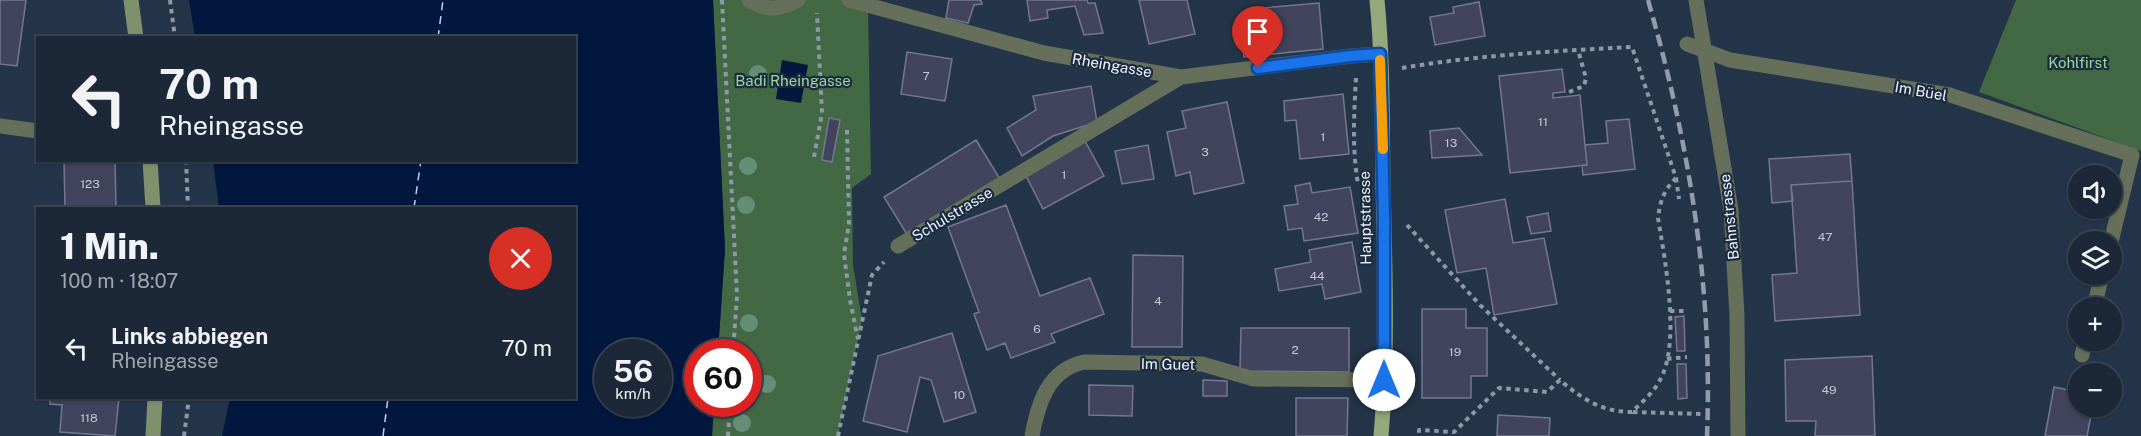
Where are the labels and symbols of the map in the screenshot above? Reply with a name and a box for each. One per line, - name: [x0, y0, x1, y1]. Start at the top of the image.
- pin: [1232, 6, 1283, 68]
- street label: Rheingasse: [1071, 50, 1153, 80]
- park label: Kohlfirst: [2048, 54, 2108, 71]
- house number: 7: [922, 69, 930, 83]
- park label: Badi Rheingasse: [735, 72, 851, 89]
- street label: Im Büel: [1894, 78, 1948, 104]
- house number: 11: [1538, 115, 1548, 129]
- house number: 1: [1321, 130, 1325, 144]
- house number: 13: [1445, 136, 1457, 150]
- house number: 3: [1201, 145, 1209, 159]
- house number: 1: [1062, 168, 1066, 182]
- street label: Hauptstrasse: [1356, 171, 1374, 265]
- street label: Bahnstrasse: [1716, 173, 1742, 261]
- house number: 123: [80, 177, 100, 191]
- street label: Schulstrasse: [909, 183, 995, 245]
- house number: 42: [1314, 210, 1328, 224]
- house number: 47: [1818, 230, 1832, 244]
- house number: 44: [1309, 269, 1325, 283]
- house number: 4: [1154, 294, 1162, 308]
- house number: 6: [1033, 322, 1041, 336]
- speed limit sign: 60: [684, 339, 762, 417]
- house number: 2: [1291, 343, 1299, 357]
- house number: 19: [1449, 345, 1461, 359]
- position arrow: [1352, 348, 1416, 412]
- street label: Im Guet: [1141, 355, 1196, 373]
- house number: 49: [1821, 383, 1837, 397]
- house number: 10: [953, 388, 965, 402]
- house number: 118: [80, 411, 98, 425]

